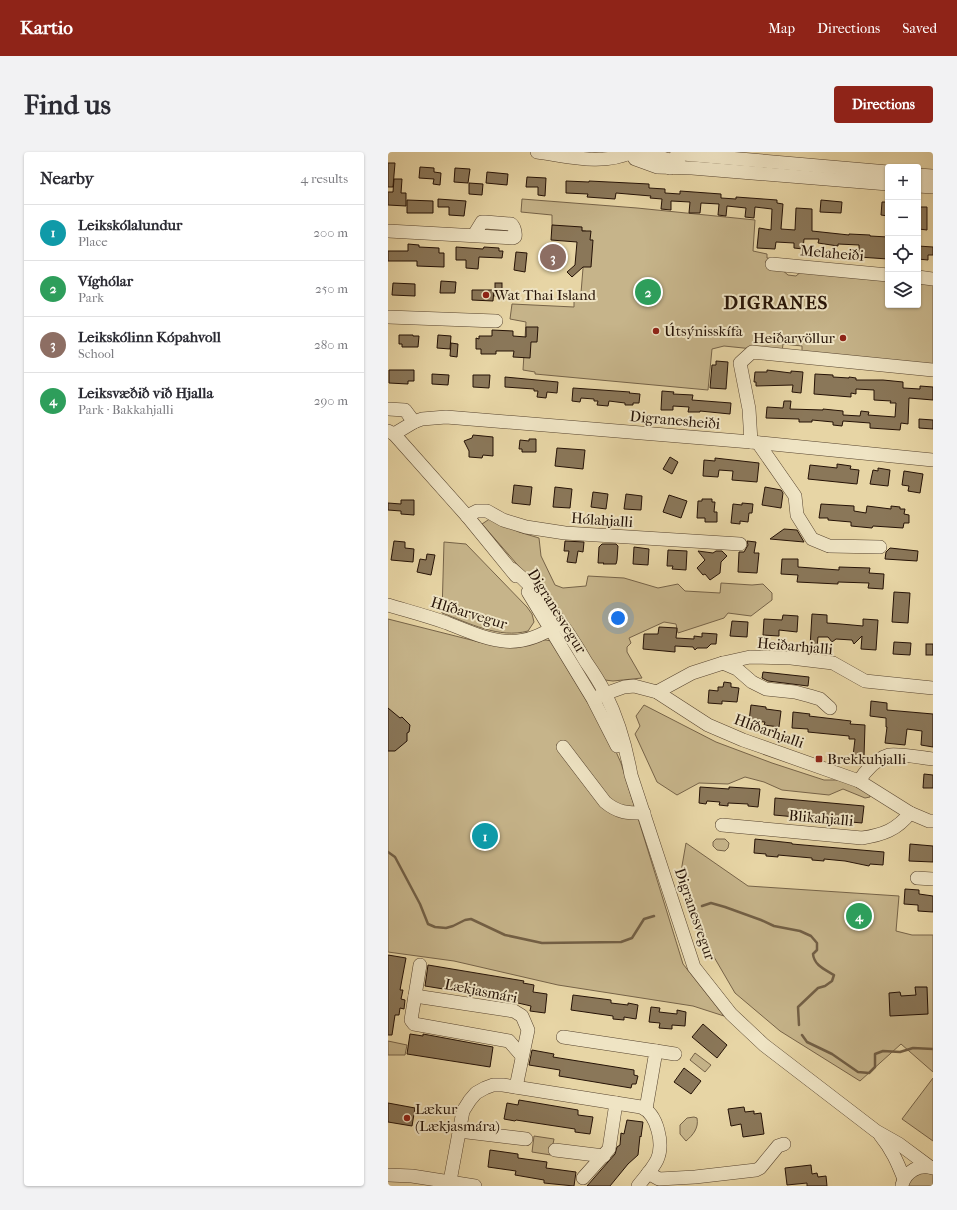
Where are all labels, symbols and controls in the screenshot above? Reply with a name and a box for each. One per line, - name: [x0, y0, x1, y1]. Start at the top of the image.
- text: Kartio: [20, 17, 73, 39]
- text: Map: [768, 20, 795, 37]
- text: Directions: [817, 20, 880, 37]
- text: Saved: [902, 20, 937, 37]
- button: Directions: [834, 86, 933, 123]
- text: Find us: [24, 88, 111, 121]
- map controls: [885, 164, 921, 308]
- button: +: [885, 164, 921, 200]
- text: Nearby: [40, 168, 94, 188]
- text: 4 results: [301, 171, 348, 186]
- button: −: [885, 200, 921, 236]
- text: Leikskólalundur: [78, 216, 182, 234]
- text: 1: [51, 225, 55, 240]
- text: 200 m: [313, 225, 348, 240]
- text: Place: [78, 234, 108, 249]
- button: locate: [885, 236, 921, 272]
- street label: Melaheiði: [799, 241, 865, 265]
- pin: 3: [540, 242, 566, 272]
- text: Víghólar: [78, 272, 133, 290]
- button: layers: [885, 272, 921, 308]
- pin: 2: [635, 277, 661, 307]
- text: 2: [50, 281, 56, 296]
- text: 250 m: [315, 281, 348, 296]
- place label: Wat Thai Island: [493, 286, 597, 304]
- text: Park: [78, 290, 104, 305]
- marker: Wat Thai Island: [481, 290, 491, 300]
- district label: DIGRANES: [724, 292, 828, 314]
- place label: Útsýnisskífa: [664, 322, 744, 340]
- marker: Útsýnisskífa: [651, 326, 661, 336]
- text: Leikskólinn Kópahvoll: [78, 328, 221, 346]
- place label: Heiðarvöllur: [753, 329, 836, 347]
- marker: Heiðarvöllur: [838, 333, 848, 343]
- text: 3: [50, 337, 56, 352]
- text: 280 m: [314, 337, 348, 352]
- text: School: [78, 346, 114, 361]
- text: Leiksvæðið við Hjalla: [78, 384, 213, 402]
- text: 4: [49, 393, 57, 408]
- text: 290 m: [314, 393, 348, 408]
- text: Park · Bakkahjalli: [78, 402, 174, 417]
- street label: Digranesheiði: [629, 407, 722, 433]
- street label: Hólahjalli: [570, 509, 634, 531]
- street label: Digranesvegur: [524, 565, 591, 657]
- street label: Hlíðarvegur: [429, 593, 510, 633]
- your location: [608, 608, 628, 628]
- street label: Heiðarhjalli: [756, 634, 834, 658]
- street label: Hlíðarhjalli: [732, 710, 807, 752]
- place label: Brekkuhjalli: [827, 750, 907, 768]
- marker: Brekkuhjalli: [814, 754, 824, 764]
- street label: Blikahjalli: [788, 806, 855, 830]
- pin: 1: [472, 821, 498, 851]
- street label: Digranesvegur: [671, 865, 719, 963]
- pin: 4: [846, 901, 872, 931]
- street label: Lækjasmári: [443, 975, 520, 1007]
- place label: Lækur (Lækjasmára): [415, 1100, 500, 1135]
- marker: Lækur (Lækjasmára): [402, 1113, 412, 1123]

